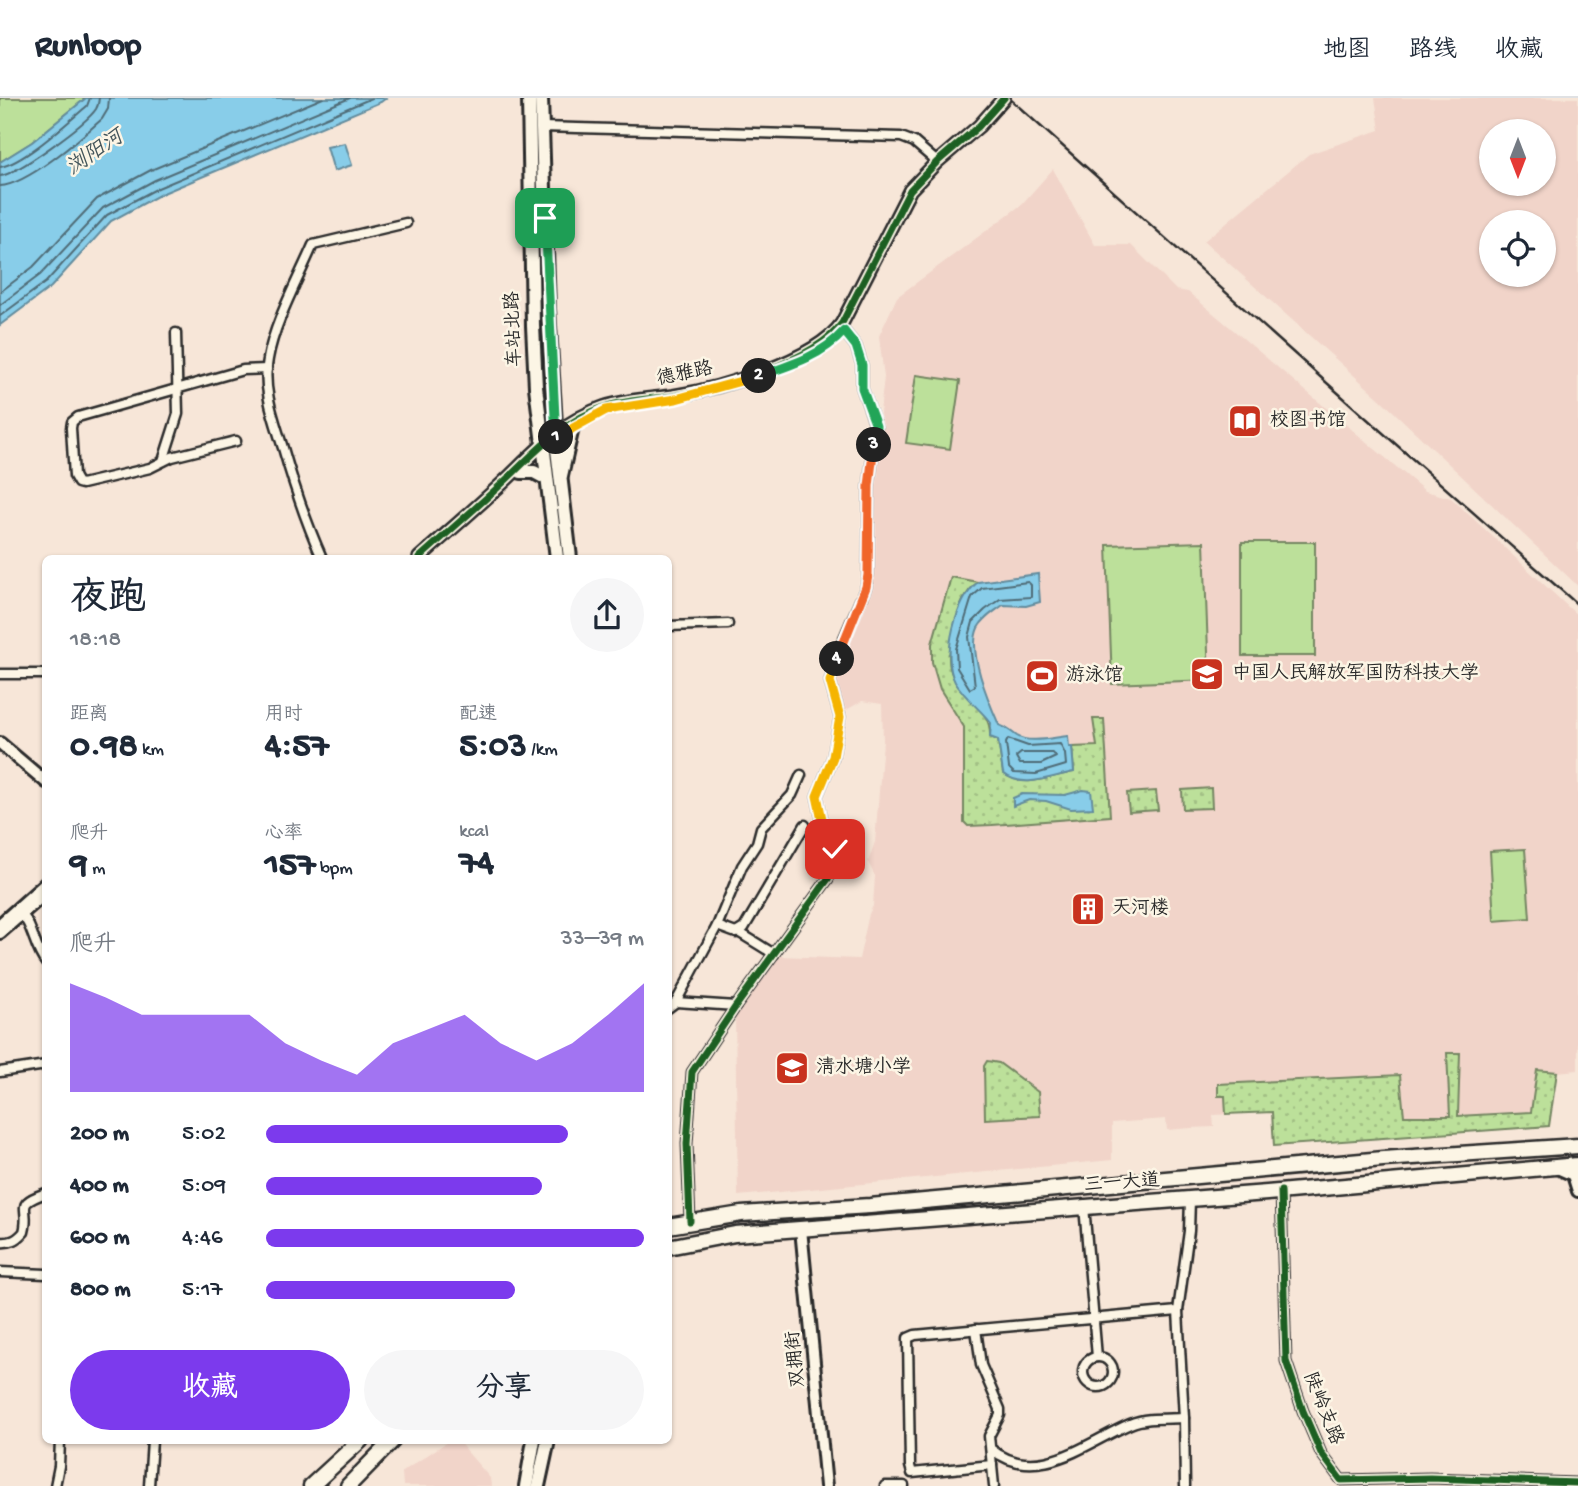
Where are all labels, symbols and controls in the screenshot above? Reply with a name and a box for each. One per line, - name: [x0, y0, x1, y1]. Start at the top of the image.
- text: Runloop: [35, 29, 141, 67]
- text: 地图: [1323, 37, 1371, 66]
- text: 路线: [1409, 37, 1457, 66]
- text: 收藏: [1495, 37, 1543, 66]
- north arrow: [1479, 119, 1556, 196]
- map controls: [1479, 119, 1556, 287]
- water label: 浏阳河: [62, 124, 132, 182]
- pin: [515, 188, 575, 248]
- icon: arrive: [526, 199, 564, 237]
- button: locate: [1479, 210, 1556, 287]
- street label: 车站北路: [501, 291, 528, 367]
- street label: 德雅路: [655, 357, 715, 392]
- pin: 2: [742, 358, 776, 394]
- text: 2: [754, 364, 763, 387]
- library icon: 校图书馆: [1226, 402, 1264, 440]
- place label: 校图书馆: [1270, 409, 1346, 433]
- pin: 1: [538, 420, 574, 454]
- text: 1: [552, 425, 559, 448]
- pin: 3: [856, 428, 892, 462]
- text: 3: [869, 433, 878, 456]
- button: share: [570, 578, 644, 652]
- text: 夜跑: [70, 579, 146, 623]
- text: 18:18: [70, 627, 121, 654]
- pin: 4: [820, 642, 854, 676]
- text: 4: [832, 647, 841, 670]
- school or university icon: 中国人民解放军国防科技大学: [1188, 655, 1226, 693]
- sports icon: 游泳馆: [1023, 657, 1061, 695]
- place label: 中国人民解放军国防科技大学: [1232, 662, 1479, 686]
- place label: 游泳馆: [1066, 664, 1123, 688]
- text: 距离: [70, 704, 108, 727]
- text: 用时: [265, 704, 303, 727]
- text: 配速: [459, 704, 497, 727]
- text: 0.98: [70, 727, 138, 768]
- text: 4:57: [265, 727, 329, 768]
- text: 5:03: [459, 727, 527, 768]
- text: km: [138, 739, 164, 762]
- text: /km: [527, 739, 558, 762]
- pin: [805, 819, 865, 879]
- text: kcal: [459, 821, 489, 844]
- text: 爬升: [70, 823, 108, 846]
- text: 心率: [265, 823, 303, 846]
- icon: check: [816, 830, 854, 868]
- text: 74: [459, 844, 494, 885]
- text: 9: [70, 846, 88, 887]
- text: 157: [265, 846, 315, 887]
- text: m: [88, 858, 106, 881]
- text: bpm: [315, 858, 353, 881]
- building icon: 天河楼: [1069, 890, 1107, 928]
- place label: 天河楼: [1112, 897, 1169, 921]
- text: 33–39 m: [561, 926, 644, 953]
- text: 爬升: [70, 932, 116, 959]
- school or university icon: 清水塘小学: [773, 1049, 811, 1087]
- place label: 清水塘小学: [816, 1056, 911, 1080]
- text: 200 m: [70, 1121, 129, 1148]
- text: 5:02: [182, 1121, 226, 1148]
- street label: 三一大道: [1083, 1169, 1161, 1198]
- text: 400 m: [70, 1173, 129, 1200]
- text: 5:09: [182, 1173, 226, 1200]
- text: 600 m: [70, 1225, 130, 1252]
- text: 4:46: [182, 1225, 223, 1252]
- text: 800 m: [70, 1277, 131, 1304]
- text: 5:17: [182, 1277, 223, 1304]
- street label: 双拥街: [782, 1329, 811, 1389]
- button: 收藏: [70, 1350, 350, 1430]
- button: 分享: [364, 1350, 644, 1430]
- street label: 陡岭支路: [1297, 1369, 1348, 1449]

